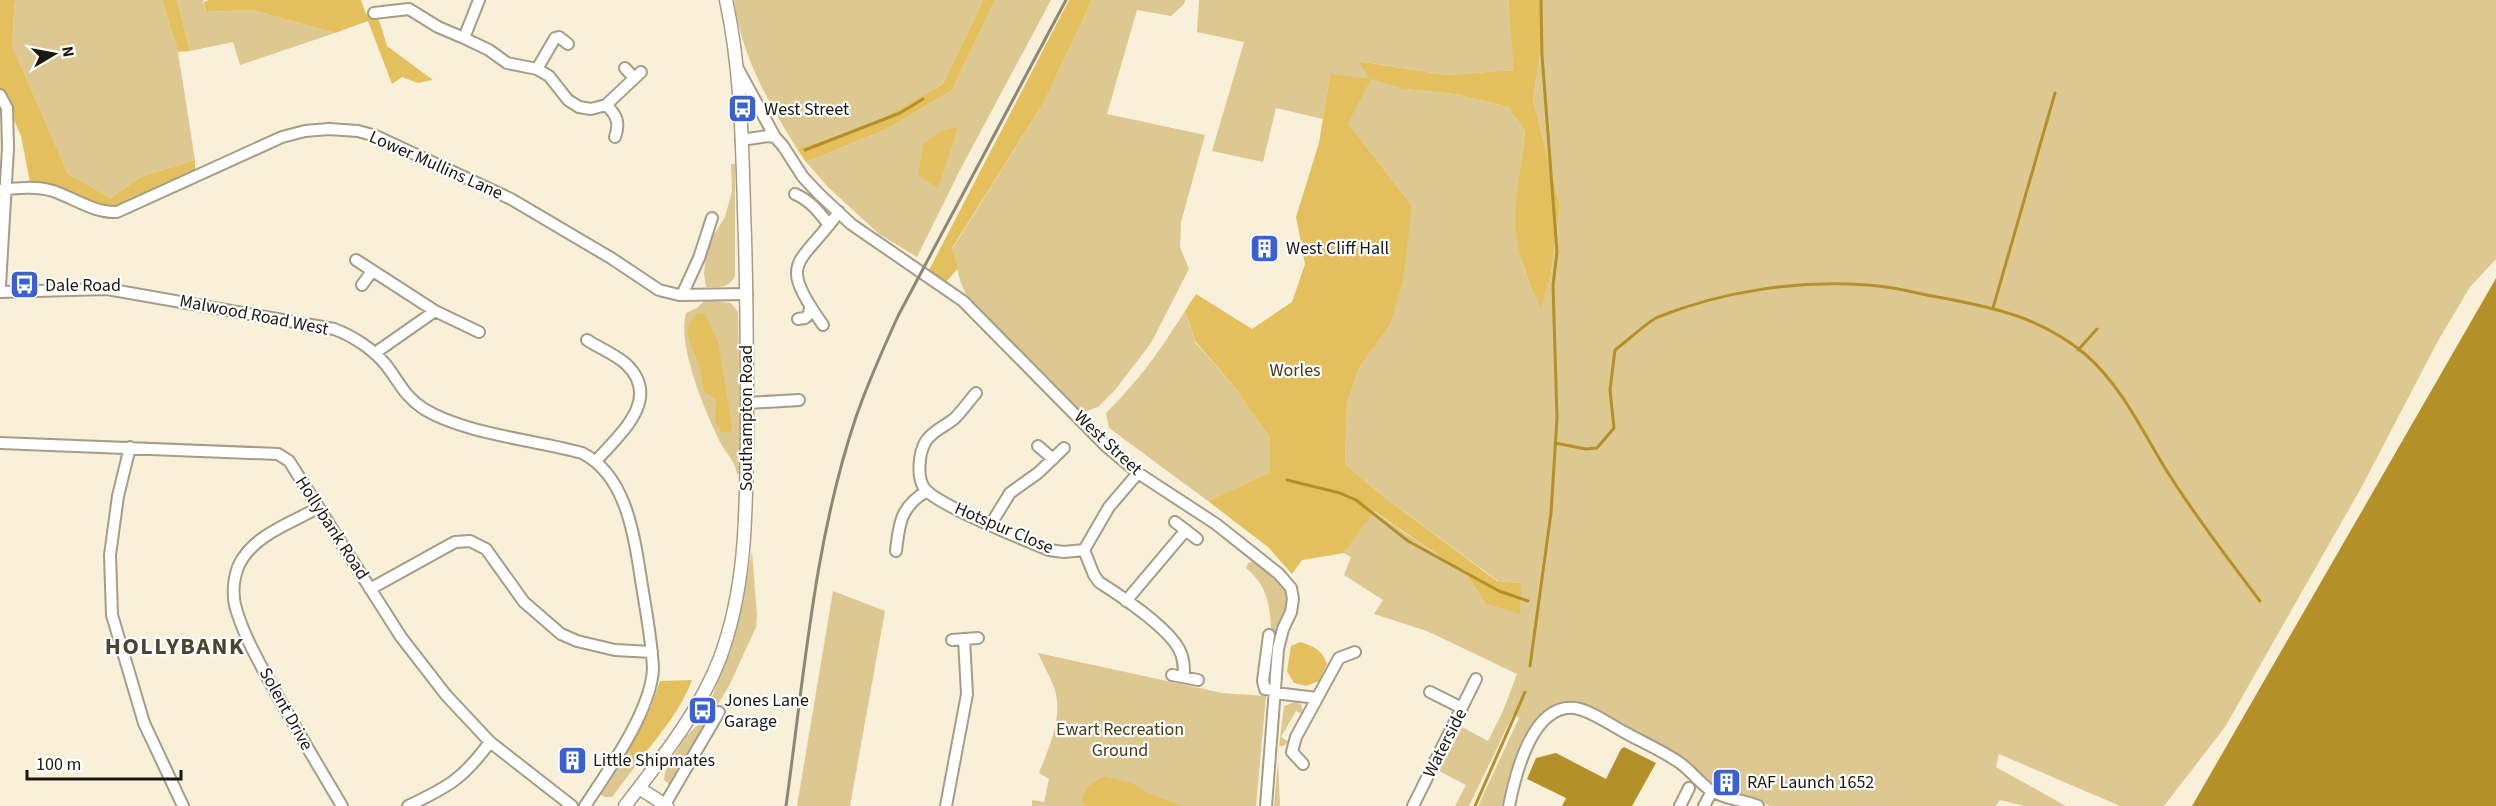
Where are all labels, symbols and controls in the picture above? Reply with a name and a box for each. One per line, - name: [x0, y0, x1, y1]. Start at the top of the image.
- north arrow: [24, 24, 84, 84]
- text: N: [56, 44, 80, 59]
- bus stop icon: West Street: [727, 93, 759, 125]
- place label: West Street: [764, 97, 849, 122]
- street label: Lower Mullins Lane: [365, 124, 507, 206]
- building icon: West Cliff Hall: [1249, 232, 1281, 264]
- place label: West Cliff Hall: [1286, 236, 1389, 261]
- bus stop icon: Dale Road: [8, 269, 40, 301]
- place label: Dale Road: [45, 273, 121, 298]
- street label: Malwood Road West: [177, 288, 331, 342]
- street label: Southampton Road: [734, 345, 759, 491]
- park label: Worles: [1269, 358, 1321, 383]
- street label: West Street: [1068, 405, 1148, 481]
- street label: Hollybank Road: [289, 471, 375, 585]
- street label: Hotspur Close: [951, 496, 1057, 560]
- district label: HOLLYBANK: [105, 629, 245, 664]
- street label: Solent Drive: [253, 663, 319, 755]
- place label: Jones Lane Garage: [724, 688, 809, 734]
- bus stop icon: Jones Lane Garage: [687, 694, 719, 726]
- street label: Waterside: [1417, 704, 1473, 782]
- park label: Ewart Recreation Ground: [1056, 717, 1184, 763]
- scale bar: [27, 743, 182, 781]
- building icon: Little Shipmates: [556, 744, 588, 776]
- place label: Little Shipmates: [593, 748, 715, 773]
- text: 100 m: [36, 752, 81, 777]
- building icon: RAF Launch 1652: [1710, 766, 1742, 798]
- place label: RAF Launch 1652: [1747, 770, 1874, 795]

